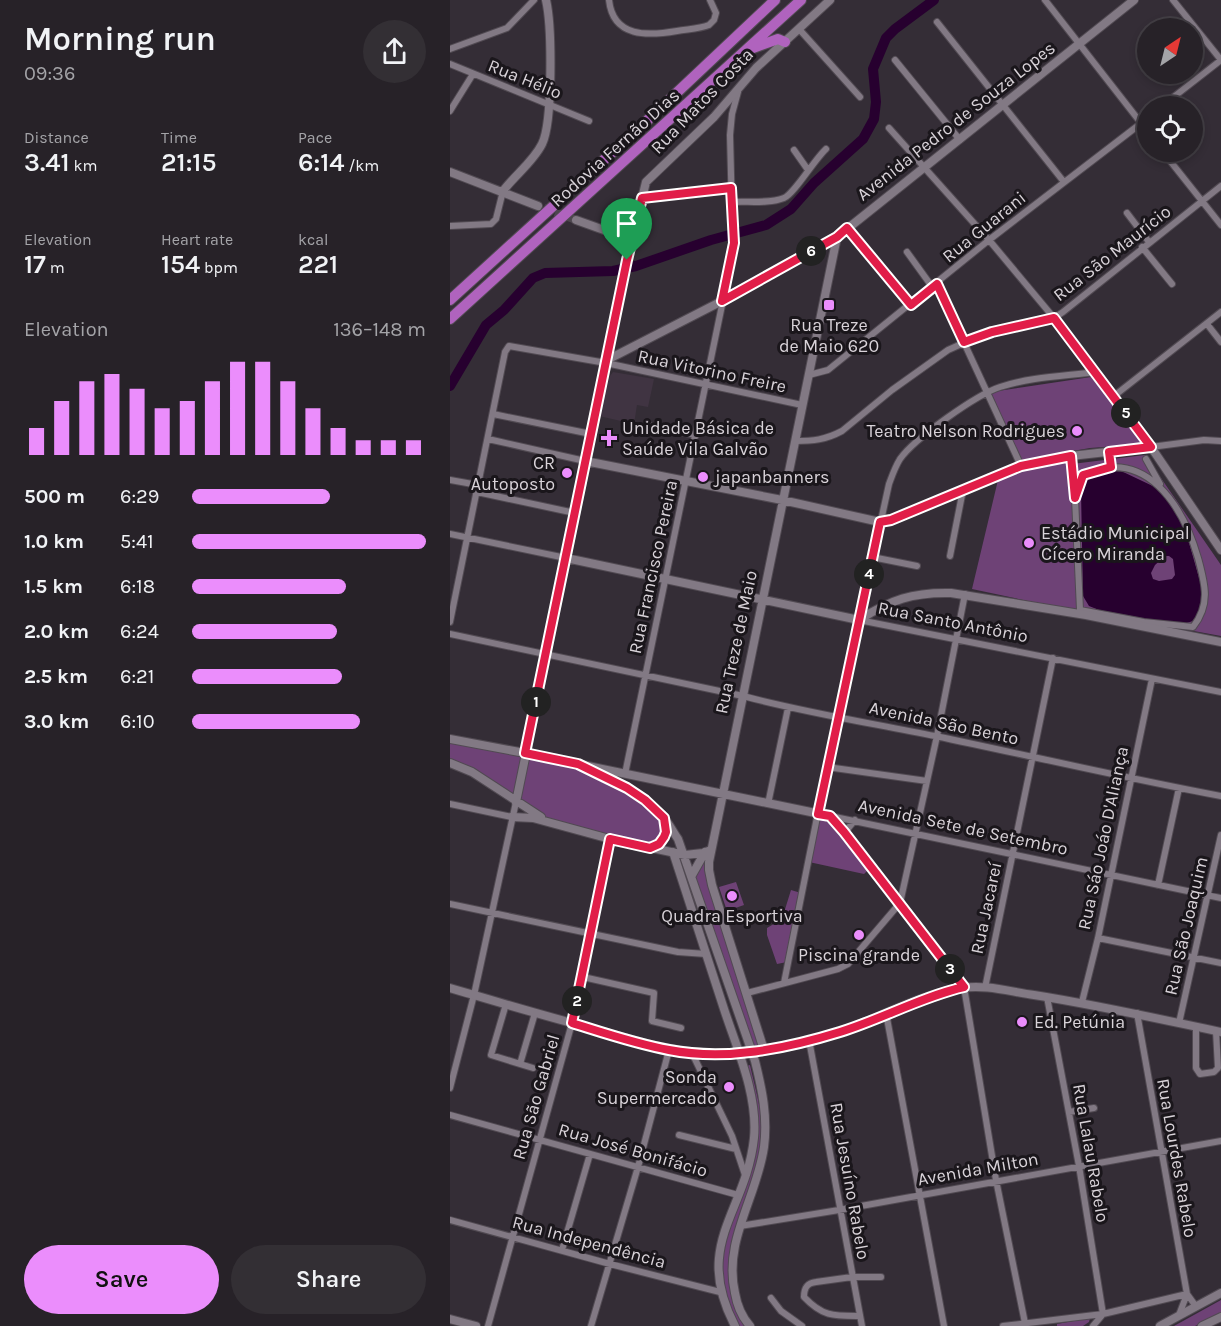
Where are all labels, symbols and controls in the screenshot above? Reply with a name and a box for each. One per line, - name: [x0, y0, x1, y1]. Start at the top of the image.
- north arrow: [1137, 18, 1203, 84]
- map controls: [1137, 18, 1203, 162]
- text: Morning run: [24, 20, 216, 58]
- button: share: [363, 20, 426, 83]
- street label: Avenida Pedro de Souza Lopes: [852, 37, 1060, 205]
- street label: Rua Matos Costa: [646, 43, 758, 159]
- street label: Rua Hélio: [485, 54, 565, 104]
- text: 09:36: [24, 62, 75, 85]
- street label: Rodovia Fernão Dias: [546, 84, 684, 212]
- button: locate: [1137, 96, 1203, 162]
- text: Distance: [24, 128, 89, 147]
- text: Time: [161, 128, 197, 147]
- text: Pace: [298, 128, 332, 147]
- text: 3.41: [24, 147, 70, 178]
- text: 21:15: [161, 147, 216, 178]
- text: 6:14: [298, 147, 345, 178]
- text: km: [70, 156, 97, 175]
- text: /km: [345, 156, 379, 175]
- street label: Rua Guarani: [938, 187, 1030, 267]
- pin: [601, 198, 652, 260]
- street label: Rua São Maurício: [1049, 200, 1175, 306]
- icon: arrive: [610, 207, 643, 240]
- text: Elevation: [24, 230, 92, 249]
- text: Heart rate: [161, 230, 233, 249]
- text: kcal: [298, 230, 329, 249]
- pin: 6: [796, 236, 826, 266]
- text: 6: [806, 241, 816, 260]
- text: 17: [24, 249, 46, 280]
- text: 154: [161, 249, 200, 280]
- text: 221: [298, 249, 338, 280]
- text: m: [46, 258, 65, 277]
- text: bpm: [200, 258, 238, 277]
- marker: Rua Treze de Maio 620: [822, 298, 836, 312]
- place label: Rua Treze de Maio 620: [779, 314, 879, 357]
- text: Elevation: [24, 318, 109, 341]
- text: 136–148 m: [333, 318, 426, 341]
- street label: Rua Vitorino Freire: [636, 345, 788, 397]
- pin: 5: [1111, 398, 1141, 428]
- text: 5: [1121, 403, 1131, 422]
- place label: Unidade Básica de Saúde Vila Galvão: [622, 417, 774, 460]
- place label: Teatro Nelson Rodrigues: [867, 420, 1065, 442]
- marker: Teatro Nelson Rodrigues: [1070, 424, 1084, 438]
- marker: Unidade Básica de Saúde Vila Galvão: [600, 429, 618, 447]
- place label: CR Autoposto: [471, 452, 555, 495]
- marker: CR Autoposto: [560, 466, 574, 480]
- place label: japanbanners: [713, 466, 829, 488]
- marker: japanbanners: [696, 470, 710, 484]
- street label: Rua Francisco Pereira: [624, 478, 682, 656]
- text: 500 m: [24, 485, 85, 508]
- text: 6:29: [120, 485, 159, 508]
- place label: Estádio Municipal Cícero Miranda: [1041, 522, 1190, 565]
- text: 1.0 km: [24, 530, 84, 553]
- text: 5:41: [120, 530, 154, 553]
- marker: Estádio Municipal Cícero Miranda: [1022, 536, 1036, 550]
- pin: 4: [854, 559, 884, 589]
- text: 4: [864, 564, 874, 583]
- street label: Rua Treze de Maio: [710, 568, 762, 716]
- text: 1.5 km: [24, 575, 83, 598]
- text: 6:18: [120, 575, 155, 598]
- street label: Rua Santo Antônio: [876, 597, 1030, 647]
- text: 2.0 km: [24, 620, 89, 643]
- text: 6:24: [120, 620, 159, 643]
- text: 2.5 km: [24, 665, 88, 688]
- text: 6:21: [120, 665, 154, 688]
- pin: 1: [521, 687, 551, 717]
- text: 1: [533, 692, 539, 711]
- street label: Avenida São Bento: [867, 696, 1021, 750]
- text: 3.0 km: [24, 710, 89, 733]
- text: 6:10: [120, 710, 155, 733]
- street label: Rua Sáo Joáo D'Aliança: [1073, 744, 1133, 932]
- street label: Avenida Sete de Setembro: [856, 794, 1070, 860]
- street label: Rua São Joaquim: [1159, 855, 1213, 997]
- street label: Rua Jacareí: [966, 859, 1007, 956]
- marker: Quadra Esportiva: [725, 889, 739, 903]
- place label: Quadra Esportiva: [661, 905, 803, 927]
- marker: Piscina grande: [852, 928, 866, 942]
- place label: Piscina grande: [798, 944, 920, 966]
- pin: 3: [935, 954, 965, 984]
- text: 3: [945, 959, 955, 978]
- pin: 2: [562, 986, 592, 1016]
- text: 2: [572, 991, 582, 1010]
- place label: Ed. Petúnia: [1034, 1011, 1125, 1033]
- marker: Ed. Petúnia: [1015, 1015, 1029, 1029]
- street label: Rua São Gabriel: [508, 1032, 564, 1162]
- place label: Sonda Supermercado: [597, 1066, 717, 1109]
- street label: Rua Lourdes Rabelo: [1152, 1077, 1202, 1239]
- marker: Sonda Supermercado: [722, 1080, 736, 1094]
- street label: Rua Lalau Rabelo: [1068, 1082, 1114, 1224]
- street label: Rua Jesuíno Rabelo: [825, 1101, 875, 1261]
- street label: Rua José Bonifácio: [556, 1118, 710, 1182]
- street label: Avenida Milton: [916, 1148, 1040, 1190]
- street label: Rua Independência: [510, 1211, 668, 1273]
- button: Save: [24, 1245, 219, 1314]
- button: Share: [231, 1245, 426, 1314]

